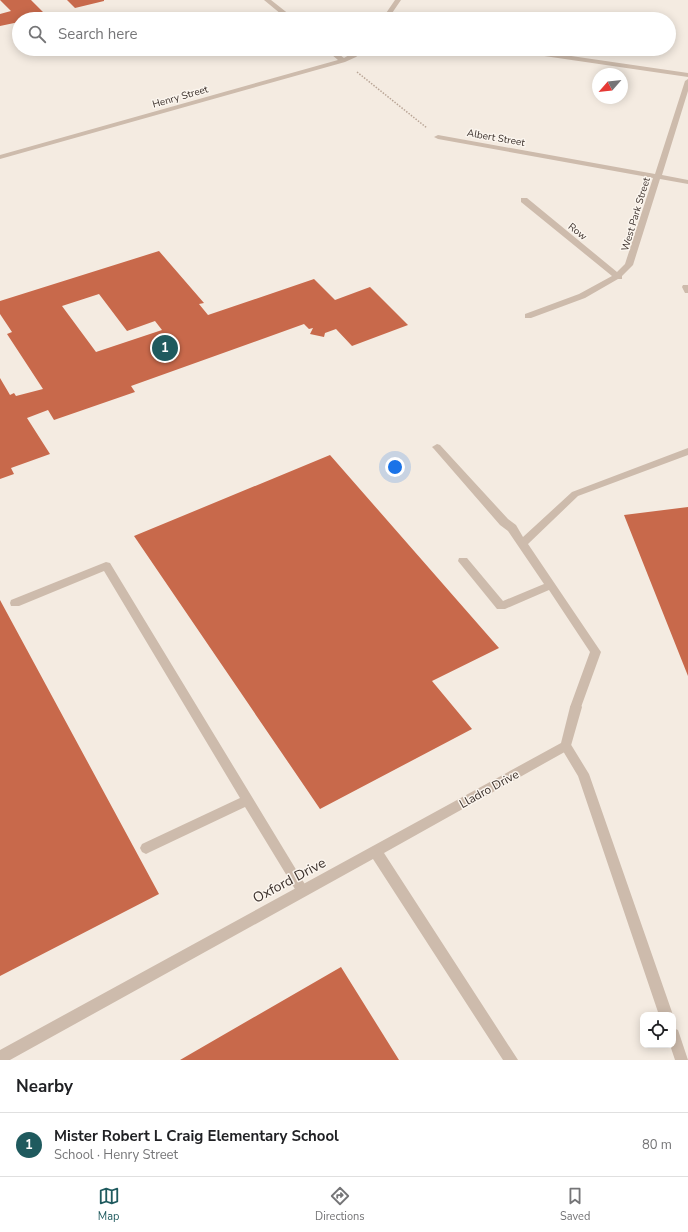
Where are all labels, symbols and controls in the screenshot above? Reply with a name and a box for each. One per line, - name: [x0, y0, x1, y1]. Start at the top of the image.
- search box: [12, 12, 676, 56]
- icon: search: [26, 23, 48, 45]
- text: Search here: [58, 24, 138, 44]
- north arrow: [592, 68, 628, 104]
- street label: Henry Street: [151, 82, 210, 112]
- street label: Albert Street: [466, 126, 526, 150]
- street label: West Park Street: [618, 175, 654, 253]
- street label: Row: [565, 220, 590, 244]
- pin: 1: [152, 333, 178, 363]
- your location: [385, 457, 405, 477]
- street label: Lladro Drive: [456, 766, 522, 812]
- street label: Oxford Drive: [249, 853, 329, 908]
- map controls: [640, 1012, 676, 1048]
- button: locate: [640, 1012, 676, 1048]
- text: Nearby: [16, 1075, 73, 1098]
- text: Mister Robert L Craig Elementary School: [54, 1126, 339, 1146]
- text: 1: [25, 1136, 33, 1154]
- text: 80 m: [642, 1136, 672, 1154]
- text: School · Henry Street: [54, 1146, 178, 1164]
- tab: Map: [98, 1185, 120, 1224]
- tab: Directions: [315, 1185, 365, 1224]
- tab: Saved: [560, 1185, 590, 1224]

